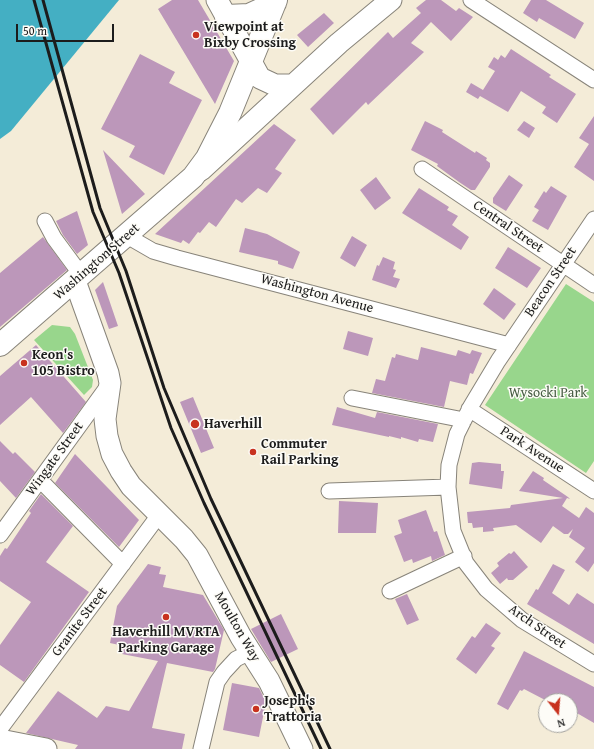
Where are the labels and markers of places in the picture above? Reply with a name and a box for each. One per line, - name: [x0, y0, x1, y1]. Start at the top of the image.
- place label: Viewpoint at Bixby Crossing: [204, 19, 296, 52]
- marker: Viewpoint at Bixby Crossing: [191, 30, 201, 40]
- place label: Keon's 105 Bistro: [32, 347, 95, 380]
- marker: Keon's 105 Bistro: [19, 358, 29, 368]
- place label: Haverhill: [204, 416, 262, 432]
- marker: Haverhill: [189, 418, 201, 430]
- place label: Commuter Rail Parking: [261, 436, 338, 468]
- marker: Commuter Rail Parking: [248, 447, 258, 457]
- marker: Haverhill MVRTA Parking Garage: [161, 612, 171, 622]
- place label: Haverhill MVRTA Parking Garage: [112, 624, 220, 656]
- place label: Joseph's Trattoria: [264, 693, 322, 726]
- marker: Joseph's Trattoria: [251, 704, 261, 714]

